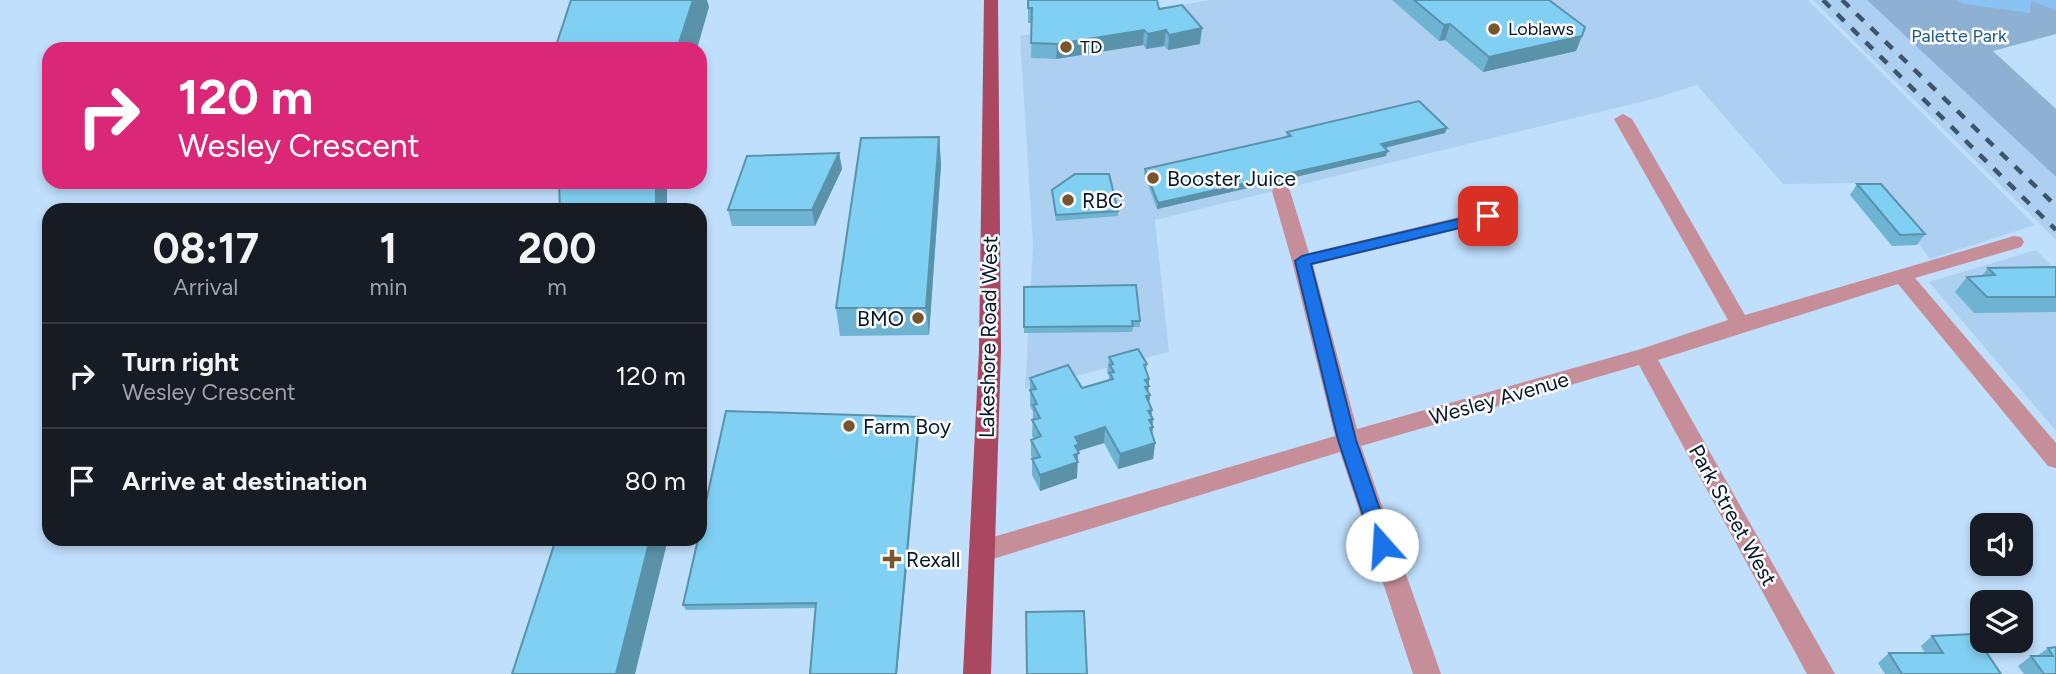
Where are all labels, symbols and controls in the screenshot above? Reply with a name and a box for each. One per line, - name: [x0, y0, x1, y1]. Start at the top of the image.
- place label: Loblaws: [1508, 18, 1574, 40]
- marker: Loblaws: [1486, 21, 1502, 37]
- park label: Palette Park: [1911, 25, 2007, 47]
- place label: TD: [1080, 36, 1102, 58]
- marker: TD: [1058, 39, 1074, 55]
- text: 120 m: [178, 67, 313, 126]
- icon: right: [63, 70, 154, 161]
- text: Wesley Crescent: [178, 127, 420, 165]
- place label: Booster Juice: [1167, 166, 1296, 191]
- marker: Booster Juice: [1145, 170, 1161, 186]
- pin: [1458, 186, 1518, 246]
- place label: RBC: [1082, 188, 1123, 213]
- marker: RBC: [1060, 192, 1076, 208]
- icon: arrive: [1469, 197, 1507, 235]
- text: 08:17: [152, 223, 259, 274]
- text: 1: [380, 223, 397, 274]
- text: 200: [518, 223, 597, 274]
- street label: Lakeshore Road West: [974, 235, 1002, 438]
- text: Arrival: [173, 273, 238, 301]
- text: min: [370, 273, 407, 301]
- text: m: [547, 273, 567, 301]
- place label: BMO: [857, 306, 904, 331]
- marker: BMO: [910, 310, 926, 326]
- text: Turn right: [122, 346, 239, 378]
- icon: right: [63, 357, 101, 395]
- text: 120 m: [616, 360, 686, 392]
- street label: Wesley Avenue: [1427, 366, 1571, 430]
- text: Wesley Crescent: [122, 378, 296, 406]
- place label: Farm Boy: [863, 414, 951, 439]
- marker: Farm Boy: [841, 418, 857, 434]
- street label: Park Street West: [1684, 440, 1782, 590]
- icon: arrive: [63, 462, 101, 500]
- text: Arrive at destination: [122, 465, 367, 497]
- text: 80 m: [625, 465, 686, 497]
- position arrow: [1345, 508, 1419, 582]
- map controls: [1970, 513, 2033, 653]
- button: sound: [1970, 513, 2033, 576]
- place label: Rexall: [906, 547, 960, 572]
- marker: Rexall: [884, 551, 900, 567]
- button: layers: [1970, 590, 2033, 653]

